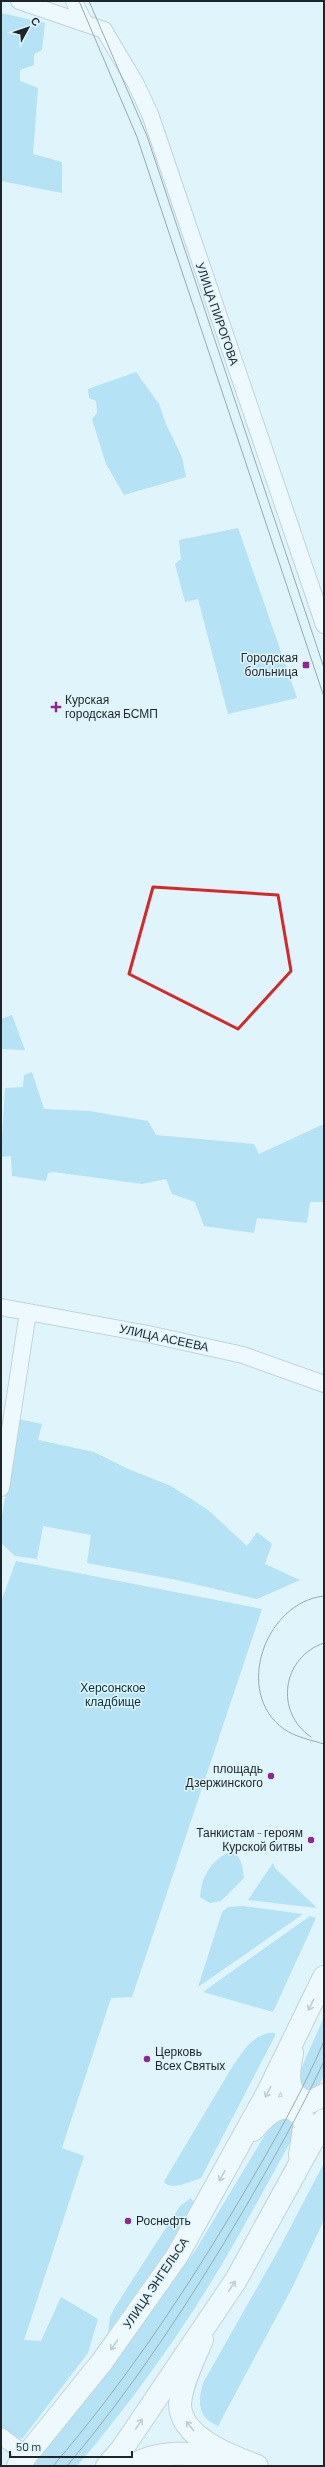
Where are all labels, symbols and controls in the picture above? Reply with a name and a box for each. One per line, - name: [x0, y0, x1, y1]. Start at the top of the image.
- north arrow: [8, 8, 48, 48]
- text: С: [29, 14, 44, 29]
- street label: УЛИЦА ПИРОГОВА: [193, 260, 242, 367]
- place label: Городская больница: [241, 650, 298, 679]
- marker: Городская больница: [301, 660, 311, 670]
- place label: Курская городская БСМП: [65, 692, 158, 721]
- marker: Курская городская БСМП: [50, 701, 62, 713]
- street label: УЛИЦА АСЕЕВА: [118, 1321, 210, 1354]
- park label: Херсонское кладбище: [80, 1680, 146, 1709]
- place label: площадь Дзержинского: [186, 1761, 263, 1790]
- marker: площадь Дзержинского: [266, 1771, 276, 1781]
- place label: Танкистам - героям Курской битвы: [196, 1825, 303, 1854]
- marker: Танкистам - героям Курской битвы: [306, 1835, 316, 1845]
- one-way arrow: [307, 1998, 314, 2010]
- place label: Церковь Всех Святых: [155, 2044, 225, 2072]
- marker: Церковь Всех Святых: [142, 2054, 152, 2064]
- one-way arrow: [263, 2086, 271, 2098]
- one-way arrow: [217, 2170, 225, 2182]
- place label: Роснефть: [136, 2213, 191, 2228]
- marker: Роснефть: [123, 2216, 133, 2226]
- street label: УЛИЦА ЭНГЕЛЬСА: [120, 2234, 192, 2331]
- one-way arrow: [228, 2280, 236, 2292]
- one-way arrow: [110, 2339, 118, 2350]
- one-way arrow: [135, 2419, 143, 2430]
- one-way arrow: [186, 2421, 195, 2432]
- scale bar: [10, 2433, 132, 2459]
- text: 50 m: [16, 2439, 41, 2453]

